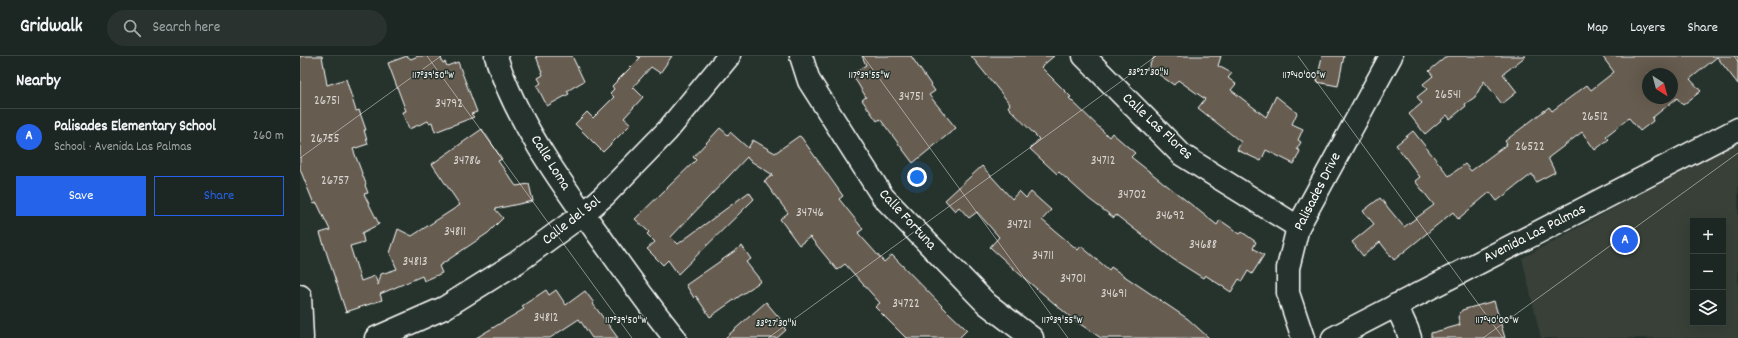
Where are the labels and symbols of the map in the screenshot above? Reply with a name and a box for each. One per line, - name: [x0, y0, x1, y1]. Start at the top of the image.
- text: 33°27'30"N: [1128, 66, 1168, 80]
- north arrow: [1642, 68, 1678, 104]
- text: 117°39'50"W: [412, 69, 454, 83]
- text: 117°39'55"W: [849, 69, 890, 83]
- text: 117°40'00"W: [1282, 69, 1326, 83]
- house number: 26541: [1435, 86, 1461, 105]
- house number: 34751: [898, 88, 924, 107]
- street label: Calle Las Flores: [1117, 88, 1197, 166]
- house number: 26751: [314, 92, 340, 111]
- house number: 34792: [435, 95, 463, 114]
- house number: 26512: [1582, 108, 1608, 127]
- house number: 26755: [310, 130, 340, 149]
- street label: Calle Loma: [524, 131, 576, 196]
- house number: 26522: [1515, 138, 1545, 157]
- street label: Palisades Drive: [1289, 148, 1347, 235]
- house number: 34786: [453, 152, 481, 171]
- house number: 34712: [1091, 152, 1115, 171]
- your location: [907, 167, 927, 187]
- house number: 26757: [321, 172, 349, 191]
- street label: Calle Fortuna: [873, 185, 942, 256]
- house number: 34702: [1118, 186, 1146, 205]
- street label: Calle del Sol: [538, 191, 606, 251]
- street label: Avenida Las Palmas: [1480, 199, 1590, 269]
- house number: 34746: [796, 204, 824, 223]
- house number: 34692: [1155, 207, 1185, 226]
- house number: 34721: [1007, 216, 1031, 235]
- house number: 34811: [444, 223, 466, 242]
- pin: A: [1612, 225, 1638, 255]
- house number: 34688: [1189, 236, 1217, 255]
- house number: 34711: [1032, 247, 1054, 266]
- house number: 34813: [403, 253, 428, 272]
- house number: 34701: [1060, 270, 1086, 289]
- house number: 34691: [1101, 285, 1127, 304]
- house number: 34722: [892, 295, 920, 314]
- house number: 34812: [534, 309, 558, 328]
- text: 117°39'50"W: [605, 314, 647, 328]
- text: 117°39'55"W: [1042, 314, 1083, 328]
- text: 117°40'00"W: [1475, 314, 1519, 328]
- text: 33°27'30"N: [756, 317, 796, 331]

